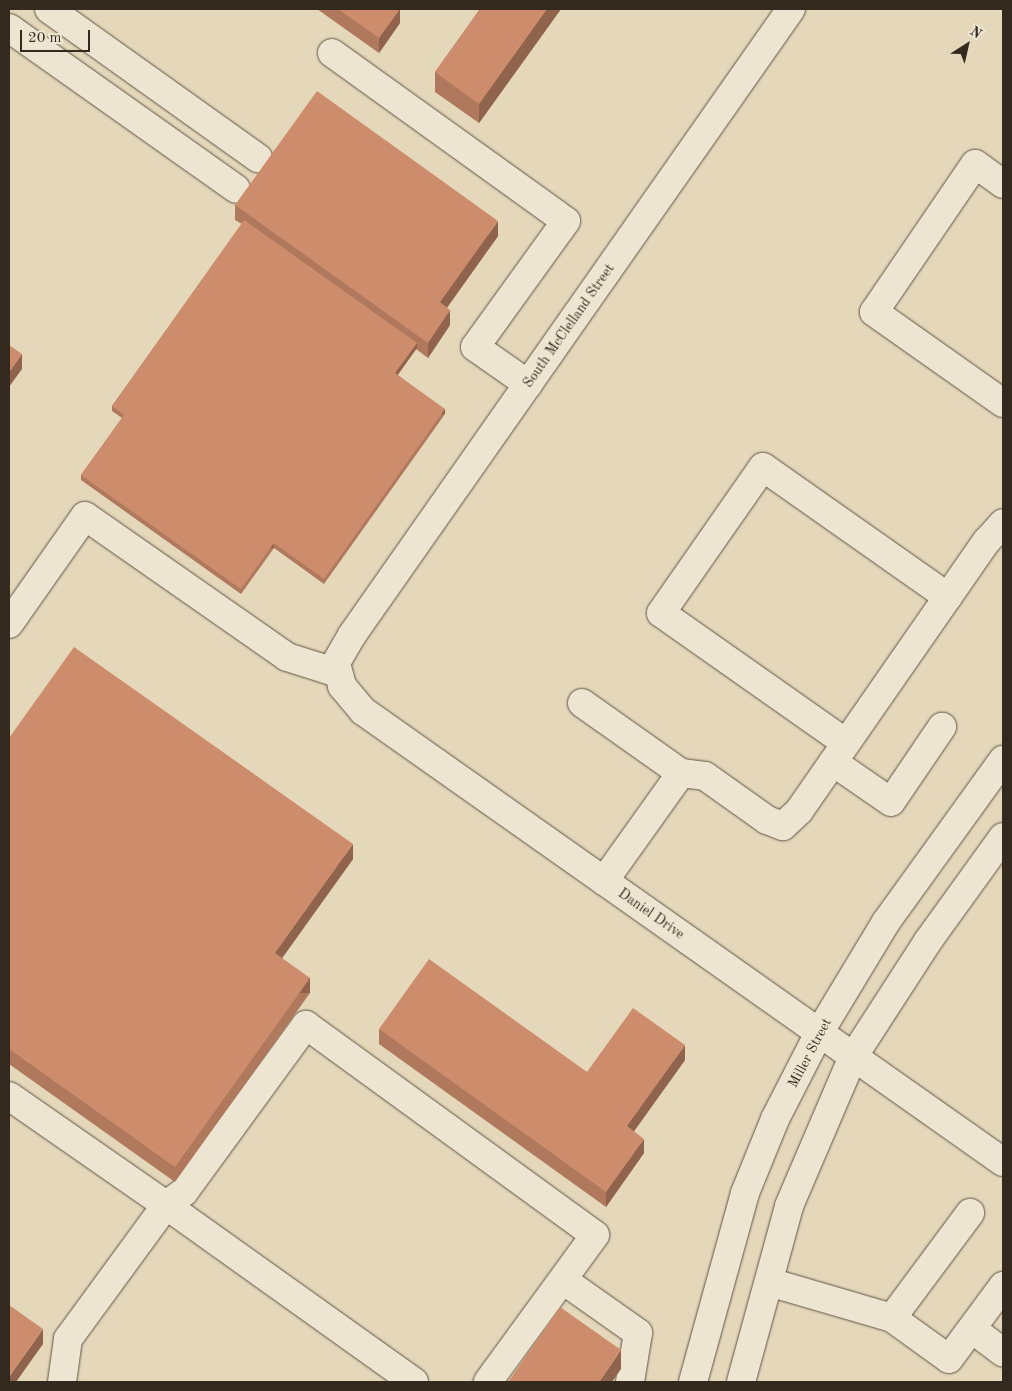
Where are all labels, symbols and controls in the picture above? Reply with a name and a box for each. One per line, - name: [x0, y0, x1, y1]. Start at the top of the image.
- scale bar: [22, 20, 92, 52]
- north arrow: [942, 20, 992, 70]
- text: N: [967, 24, 984, 42]
- text: 20 m: [28, 31, 62, 46]
- street label: South McClelland Street: [520, 261, 618, 391]
- street label: Daniel Drive: [615, 885, 687, 943]
- street label: Miller Street: [785, 1015, 835, 1091]

